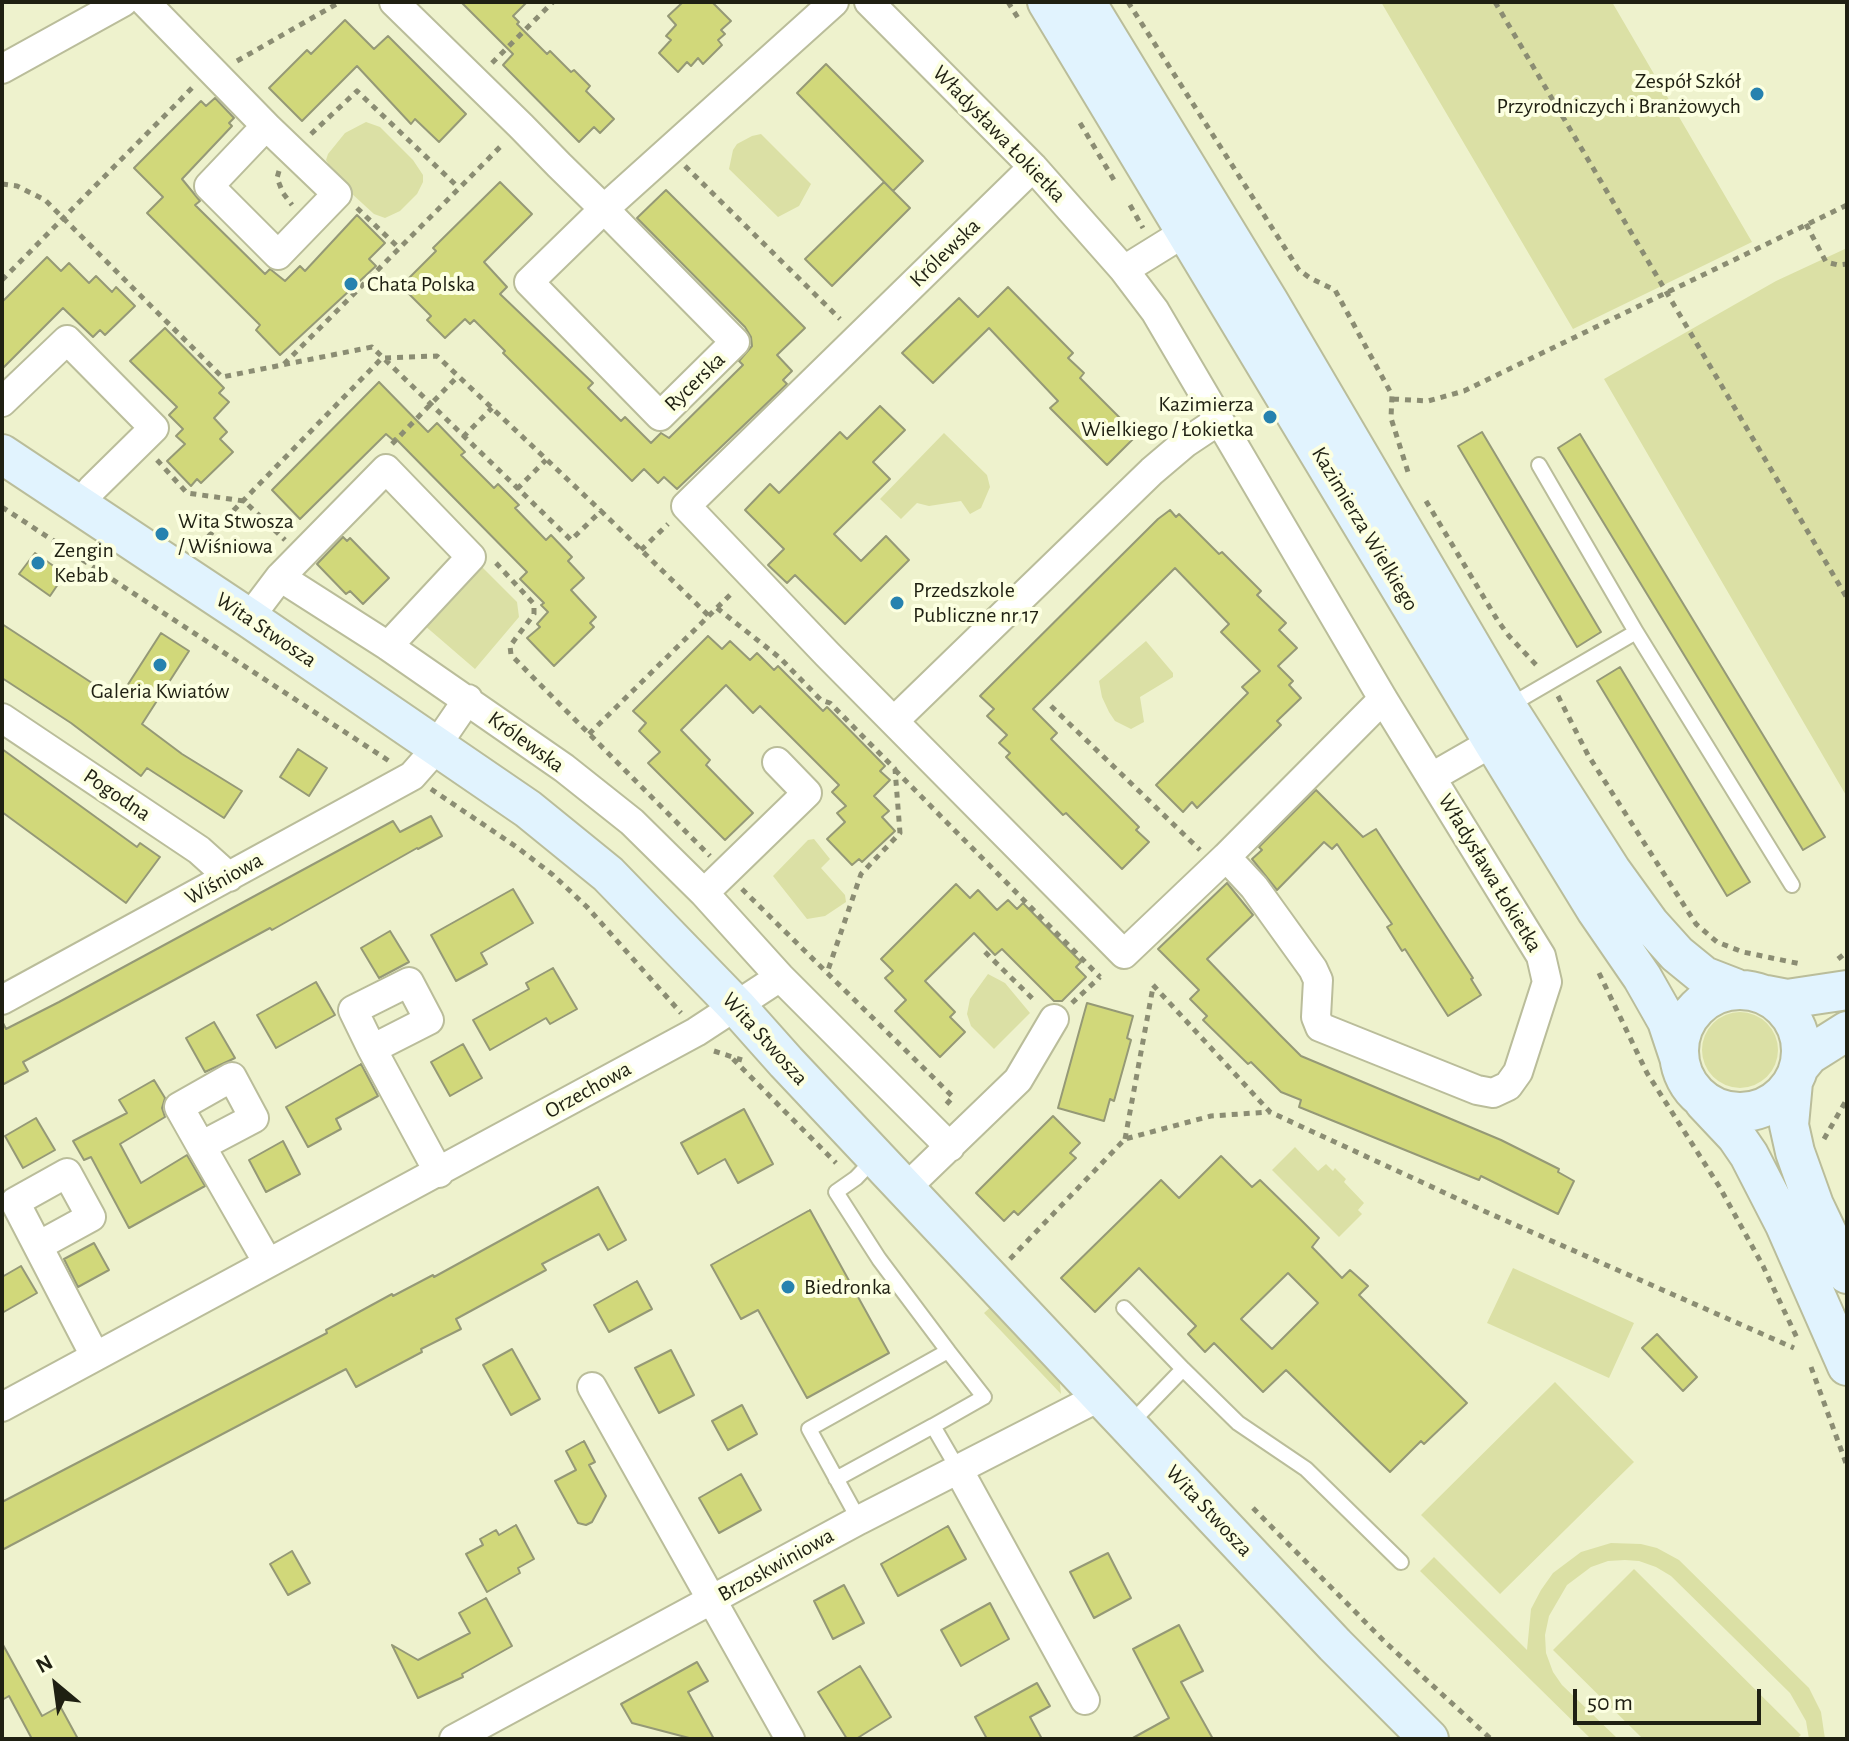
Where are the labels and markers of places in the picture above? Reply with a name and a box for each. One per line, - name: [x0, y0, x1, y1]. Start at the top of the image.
- place label: Zespół Szkół Przyrodniczych i Branżowych: [1496, 68, 1741, 120]
- marker: Zespół Szkół Przyrodniczych i Branżowych: [1748, 85, 1766, 103]
- place label: Chata Polska: [367, 271, 476, 297]
- marker: Chata Polska: [342, 275, 360, 293]
- place label: Kazimierza Wielkiego / Łokietka: [1081, 391, 1254, 442]
- marker: Kazimierza Wielkiego / Łokietka: [1261, 408, 1279, 426]
- place label: Wita Stwosza / Wiśniowa: [178, 508, 294, 560]
- marker: Wita Stwosza / Wiśniowa: [153, 525, 171, 543]
- place label: Zengin Kebab: [54, 537, 114, 588]
- marker: Zengin Kebab: [29, 554, 47, 572]
- place label: Przedszkole Publiczne nr 17: [913, 577, 1039, 628]
- marker: Przedszkole Publiczne nr 17: [888, 594, 906, 612]
- marker: Galeria Kwiatów: [151, 656, 169, 674]
- place label: Galeria Kwiatów: [91, 678, 229, 704]
- place label: Biedronka: [804, 1274, 891, 1300]
- marker: Biedronka: [779, 1278, 797, 1296]

